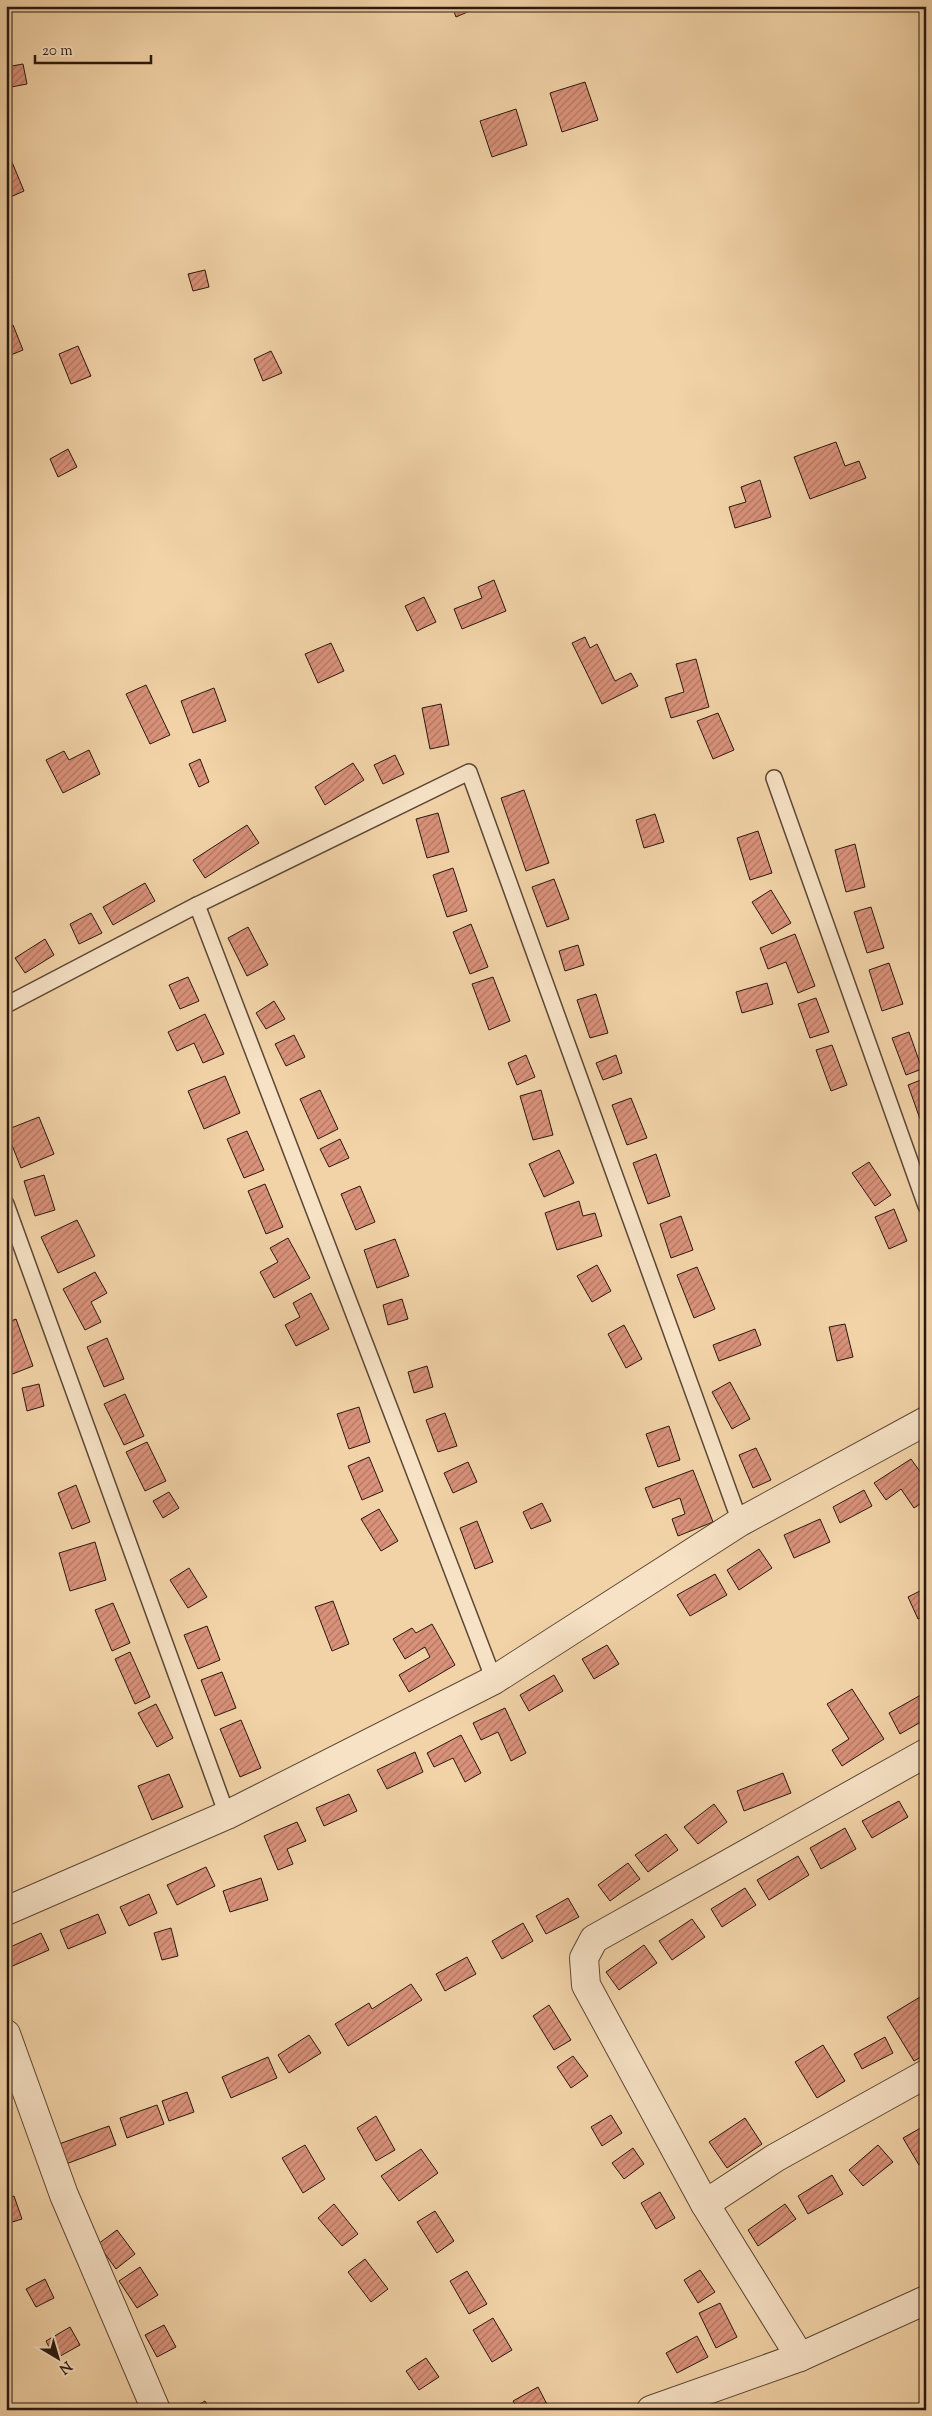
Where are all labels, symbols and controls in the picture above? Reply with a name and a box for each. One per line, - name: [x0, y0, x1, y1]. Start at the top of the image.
- scale bar: [35, 32, 151, 64]
- text: 20 m: [42, 41, 73, 62]
- north arrow: [32, 2334, 82, 2384]
- text: N: [54, 2355, 75, 2378]

